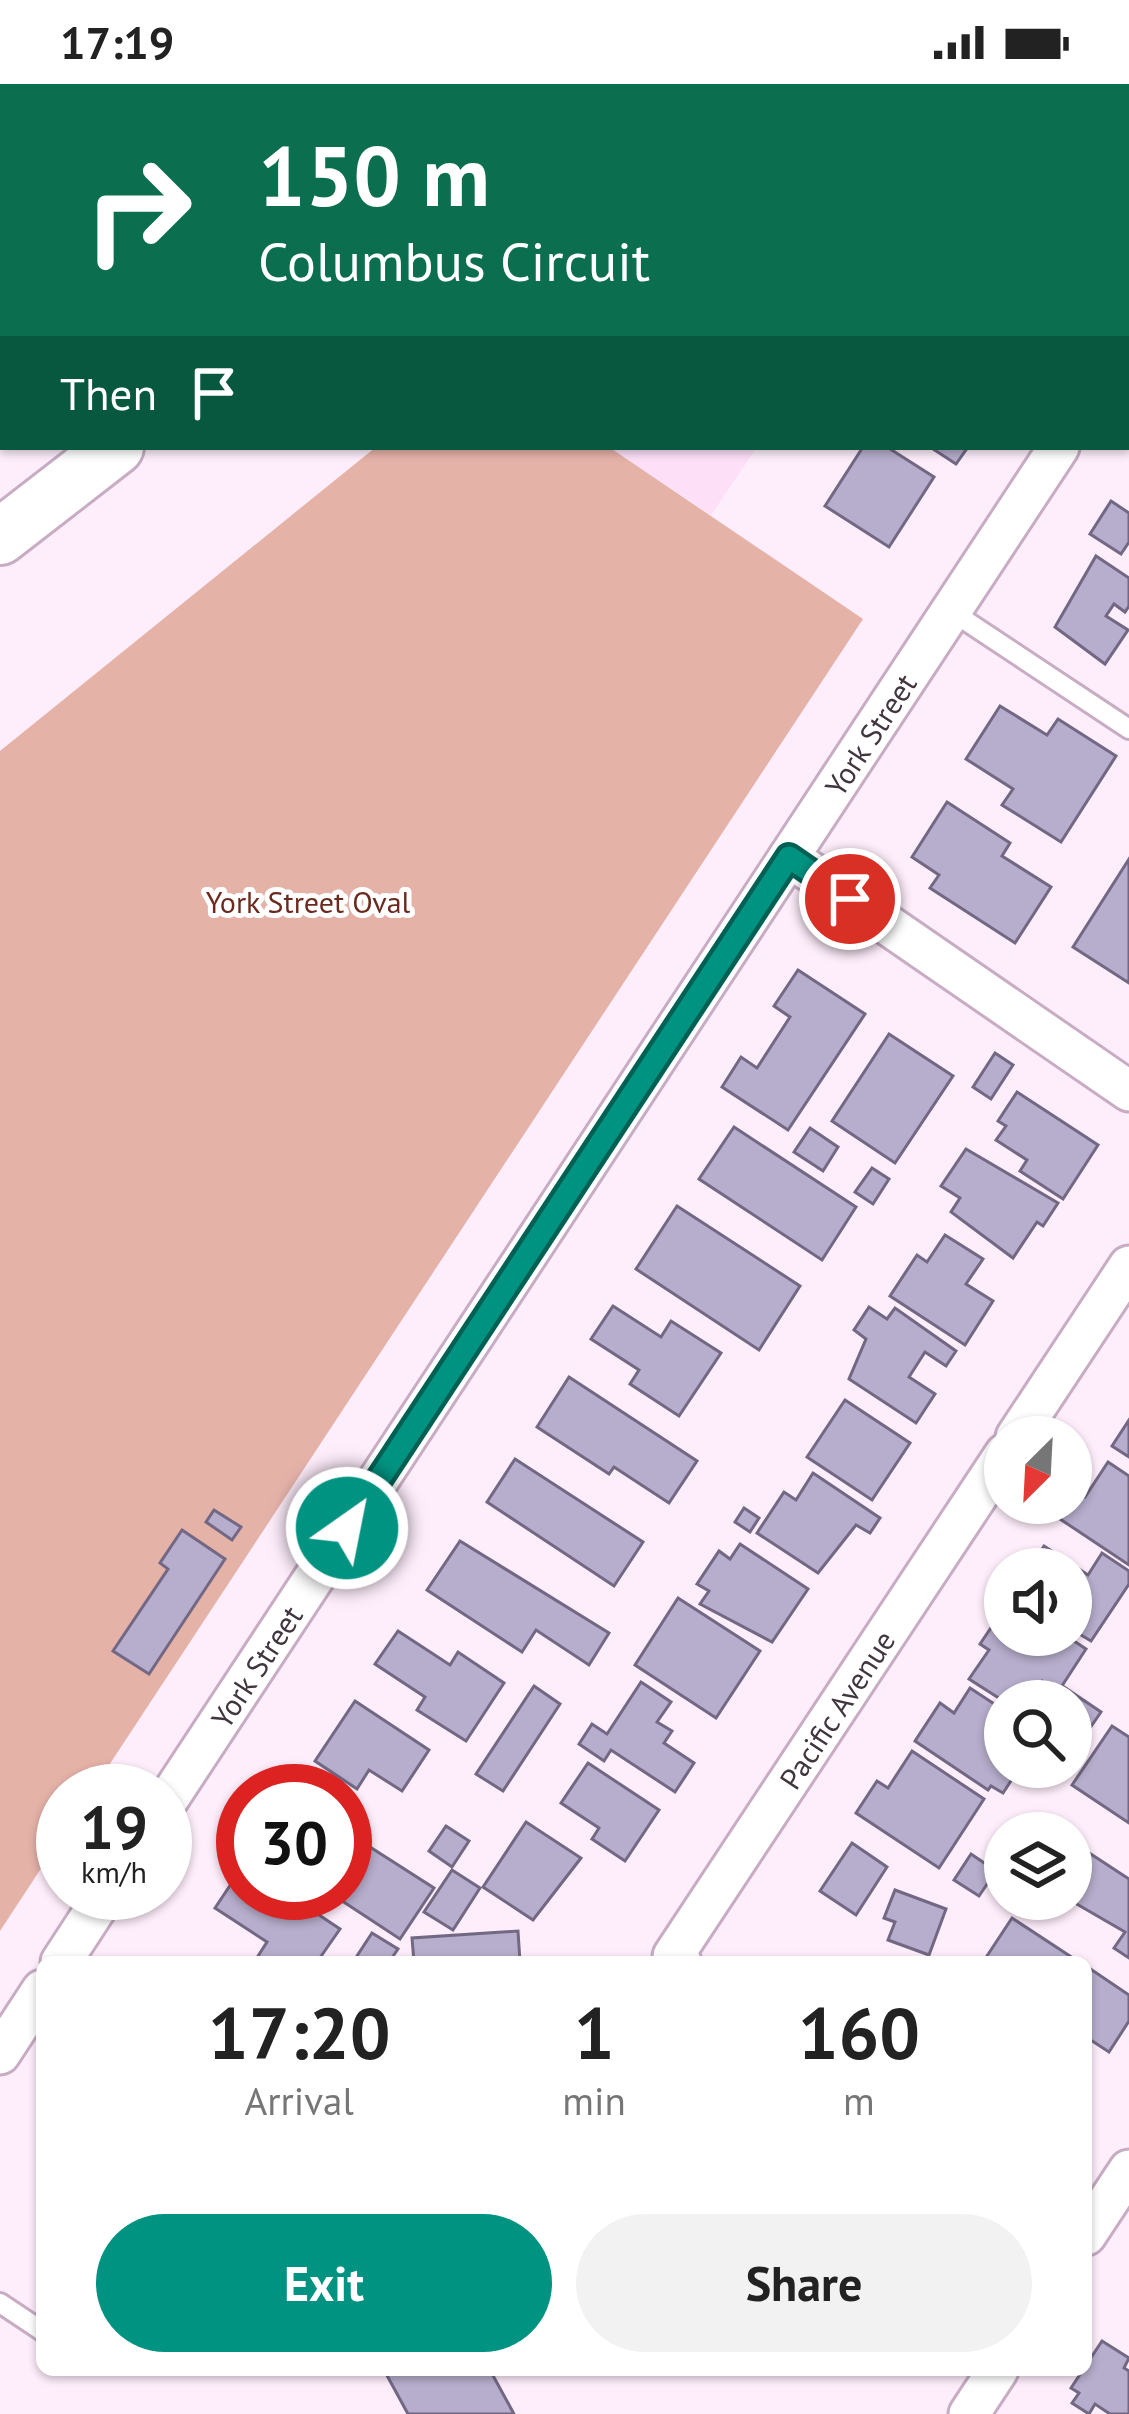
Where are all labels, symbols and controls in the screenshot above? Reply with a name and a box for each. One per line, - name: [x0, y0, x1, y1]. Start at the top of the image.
- text: 17:19: [60, 13, 174, 71]
- text: 150 m: [258, 120, 490, 229]
- icon: right: [60, 132, 216, 288]
- text: Columbus Circuit: [258, 226, 650, 296]
- icon: arrive: [181, 360, 247, 426]
- text: Then: [60, 364, 157, 422]
- street label: York Street: [815, 666, 924, 803]
- pin: [799, 848, 901, 950]
- icon: arrive: [817, 866, 883, 932]
- park label: York Street Oval: [206, 882, 411, 921]
- north arrow: [984, 1416, 1092, 1524]
- map controls: [984, 1416, 1092, 1920]
- position arrow: [284, 1465, 410, 1591]
- button: sound: [984, 1548, 1092, 1656]
- street label: York Street: [201, 1598, 310, 1735]
- street label: Pacific Avenue: [770, 1622, 903, 1796]
- button: search: [984, 1680, 1092, 1788]
- speed limit sign: 30: [216, 1764, 372, 1920]
- text: 19: [80, 1788, 148, 1866]
- button: layers: [984, 1812, 1092, 1920]
- text: km/h: [81, 1852, 147, 1891]
- text: 17:20: [208, 1986, 391, 2079]
- text: 1: [574, 1986, 615, 2079]
- text: 160: [798, 1986, 920, 2079]
- text: Arrival: [245, 2075, 354, 2126]
- text: min: [562, 2075, 626, 2126]
- text: m: [843, 2075, 875, 2126]
- button: Exit: [96, 2214, 552, 2352]
- button: Share: [576, 2214, 1032, 2352]

